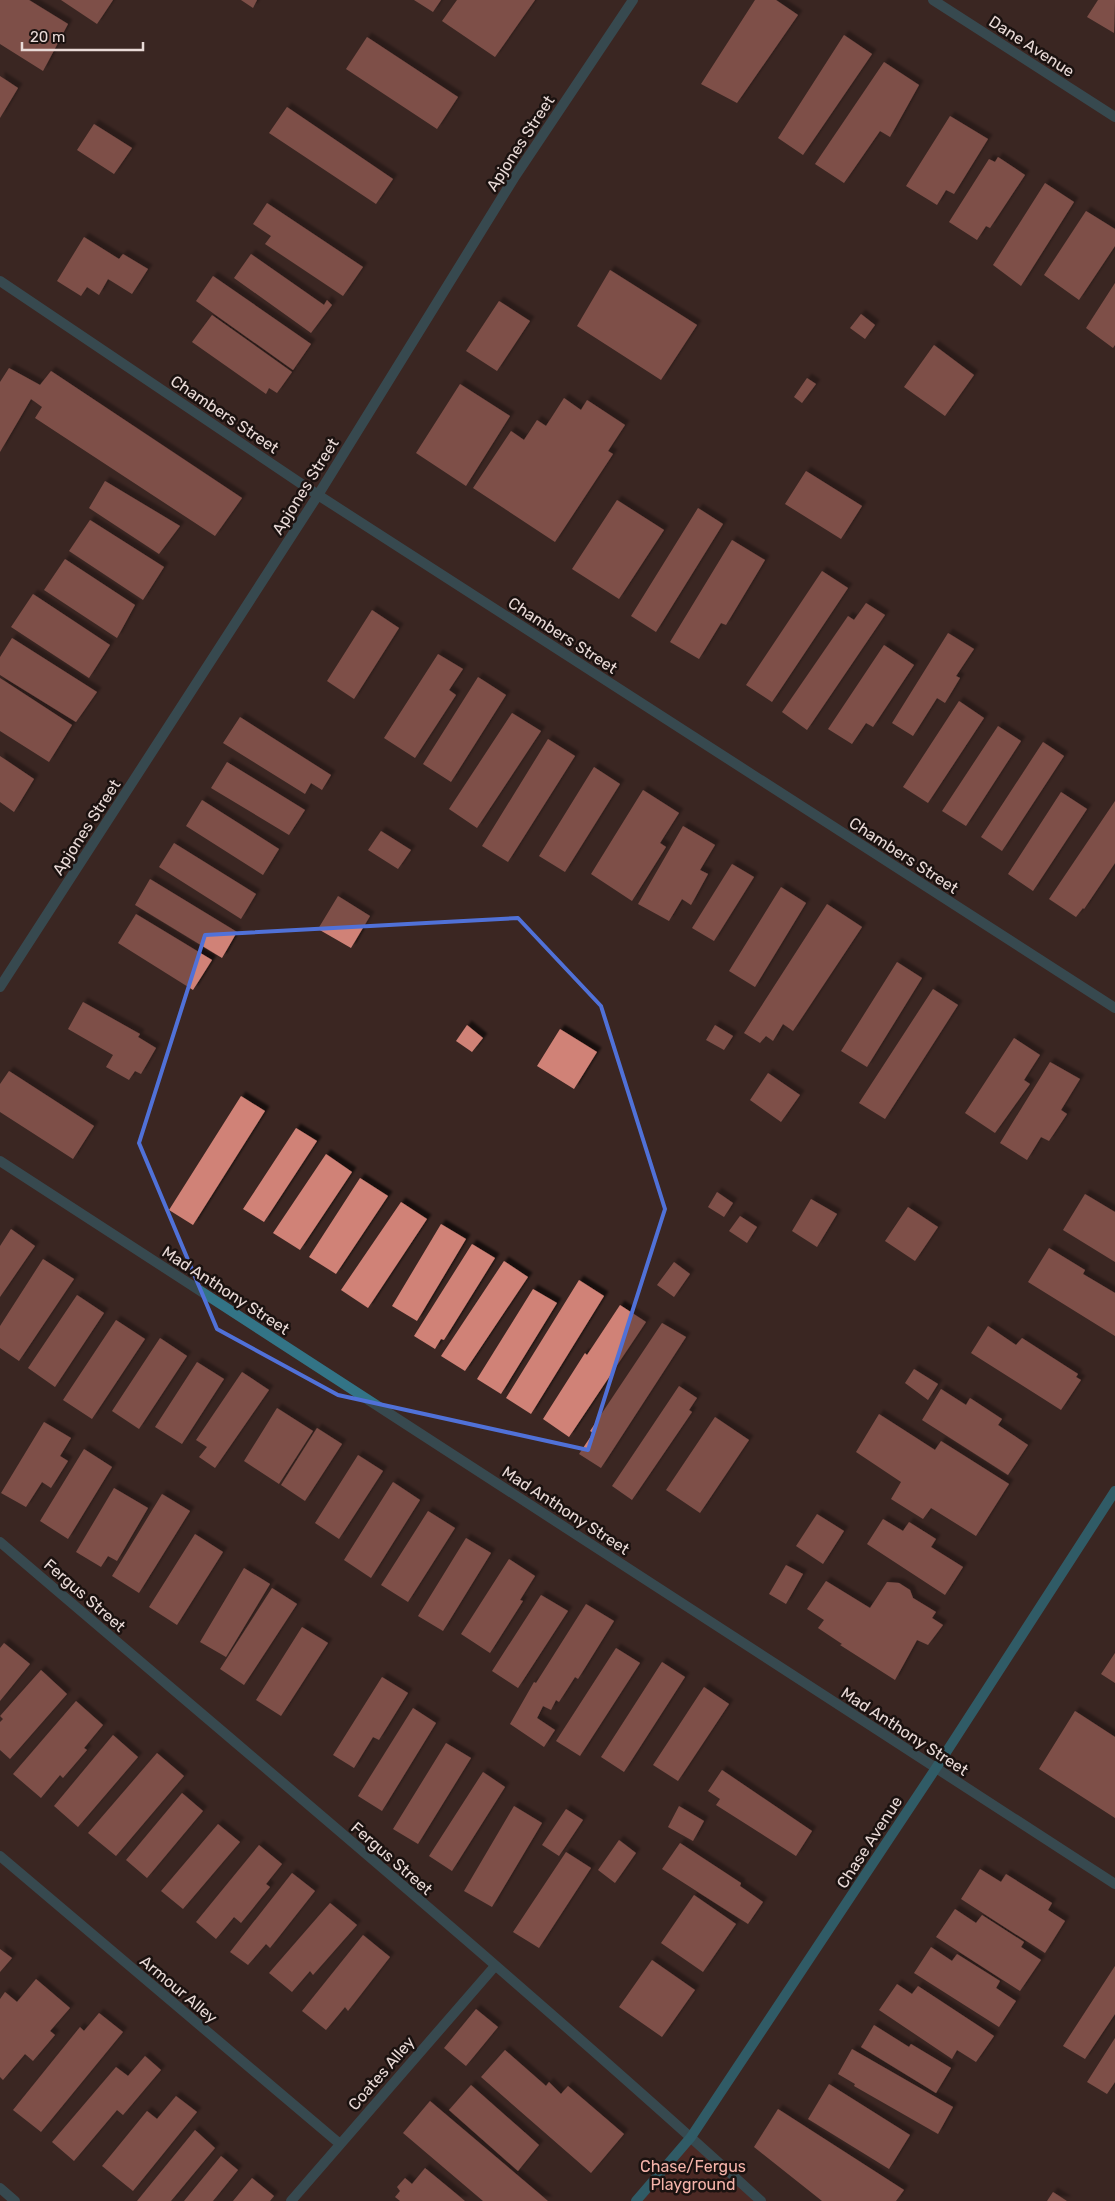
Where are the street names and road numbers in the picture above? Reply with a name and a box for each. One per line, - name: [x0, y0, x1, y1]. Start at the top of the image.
- street label: Dane Avenue: [985, 12, 1078, 81]
- street label: Apjones Street: [482, 92, 558, 195]
- street label: Chambers Street: [167, 371, 282, 458]
- street label: Apjones Street: [268, 434, 343, 538]
- street label: Chambers Street: [505, 593, 621, 678]
- street label: Apjones Street: [48, 776, 124, 879]
- street label: Chambers Street: [846, 813, 962, 898]
- street label: Mad Anthony Street: [158, 1242, 293, 1339]
- street label: Mad Anthony Street: [498, 1462, 633, 1559]
- street label: Fergus Street: [40, 1555, 129, 1636]
- street label: Mad Anthony Street: [837, 1683, 972, 1780]
- street label: Chase Avenue: [833, 1793, 906, 1892]
- street label: Fergus Street: [347, 1818, 436, 1899]
- street label: Armour Alley: [136, 1952, 221, 2027]
- street label: Coates Alley: [344, 2032, 419, 2114]

